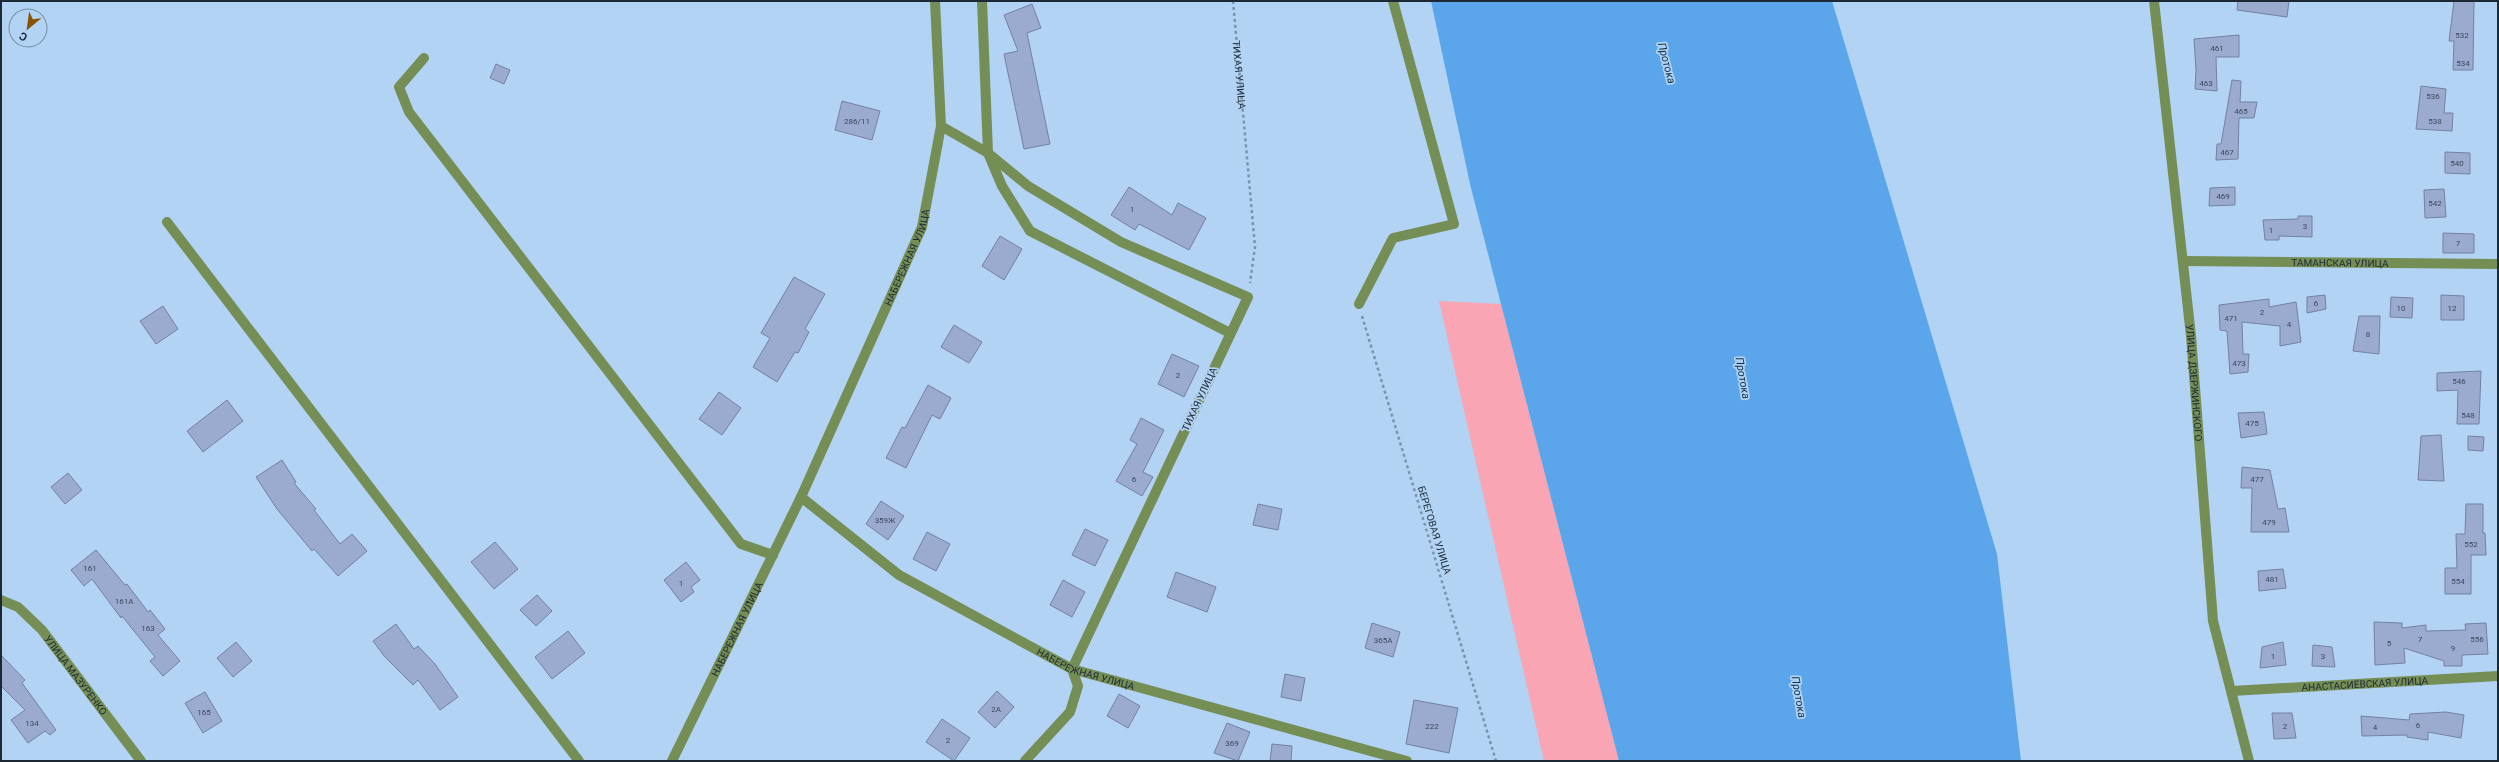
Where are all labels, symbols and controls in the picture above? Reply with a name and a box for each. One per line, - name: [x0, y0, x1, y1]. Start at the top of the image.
- north arrow: [8, 8, 48, 48]
- text: С: [17, 29, 30, 44]
- house number: 532: [2455, 31, 2469, 40]
- street label: ТИХАЯ УЛИЦА: [1231, 40, 1248, 110]
- water label: Протока: [1655, 41, 1678, 85]
- house number: 461: [2210, 44, 2224, 53]
- house number: 534: [2456, 59, 2470, 68]
- house number: 463: [2199, 79, 2213, 88]
- house number: 536: [2426, 92, 2440, 101]
- house number: 465: [2234, 107, 2248, 116]
- house number: 286/11: [844, 117, 870, 126]
- house number: 538: [2428, 117, 2442, 126]
- house number: 467: [2220, 148, 2234, 157]
- house number: 540: [2450, 159, 2464, 168]
- house number: 469: [2216, 192, 2230, 201]
- house number: 542: [2428, 199, 2442, 208]
- house number: 1: [1130, 205, 1134, 214]
- street label: НАБЕРЕЖНАЯ УЛИЦА: [882, 208, 931, 308]
- house number: 3: [2303, 222, 2307, 231]
- house number: 1: [2269, 226, 2273, 235]
- house number: 7: [2456, 239, 2461, 248]
- street label: ТАМАНСКАЯ УЛИЦА: [2291, 257, 2389, 269]
- house number: 6: [2314, 299, 2319, 308]
- house number: 10: [2397, 304, 2406, 313]
- house number: 12: [2448, 304, 2457, 313]
- house number: 2: [2260, 308, 2265, 317]
- house number: 471: [2224, 314, 2238, 323]
- house number: 4: [2287, 320, 2292, 329]
- street label: УЛИЦА ДЗЕРЖИНСКОГО: [2184, 324, 2204, 442]
- house number: 8: [2366, 330, 2371, 339]
- water label: Протока: [1732, 356, 1753, 400]
- house number: 473: [2232, 359, 2246, 368]
- street label: ТИХАЯ УЛИЦА: [1180, 365, 1219, 433]
- house number: 2: [1176, 371, 1181, 380]
- house number: 546: [2452, 377, 2466, 386]
- house number: 548: [2461, 411, 2475, 420]
- house number: 475: [2245, 419, 2259, 428]
- house number: 6: [1132, 475, 1137, 484]
- house number: 477: [2250, 475, 2264, 484]
- street label: БЕРЕГОВАЯ УЛИЦА: [1416, 485, 1453, 576]
- house number: 359Ж: [875, 516, 896, 525]
- house number: 479: [2262, 518, 2276, 527]
- house number: 552: [2464, 540, 2478, 549]
- house number: 161: [83, 564, 97, 573]
- house number: 481: [2265, 575, 2279, 584]
- house number: 554: [2451, 577, 2465, 586]
- house number: 1: [679, 579, 683, 588]
- street label: НАБЕРЕЖНАЯ УЛИЦА: [709, 580, 765, 678]
- house number: 161А: [115, 597, 134, 606]
- house number: 163: [141, 624, 155, 633]
- street label: УЛИЦА МАЗУРЕНКО: [42, 633, 109, 717]
- house number: 7: [2418, 635, 2423, 644]
- house number: 556: [2470, 635, 2484, 644]
- house number: 365А: [1374, 636, 1393, 645]
- house number: 5: [2387, 639, 2392, 648]
- house number: 9: [2451, 644, 2455, 653]
- street label: НАБЕРЕЖНАЯ УЛИЦА: [1035, 646, 1136, 692]
- house number: 1: [2271, 652, 2275, 661]
- house number: 3: [2321, 652, 2325, 661]
- water label: Протока: [1788, 675, 1809, 719]
- street label: АНАСТАСИЕВСКАЯ УЛИЦА: [2301, 675, 2429, 693]
- house number: 2А: [991, 705, 1002, 714]
- house number: 165: [197, 708, 211, 717]
- house number: 134: [25, 719, 39, 728]
- house number: 6: [2416, 721, 2421, 730]
- house number: 222: [1425, 722, 1439, 731]
- house number: 2: [2283, 722, 2288, 731]
- house number: 4: [2373, 723, 2378, 732]
- house number: 2: [946, 736, 951, 745]
- house number: 369: [1225, 739, 1239, 748]

